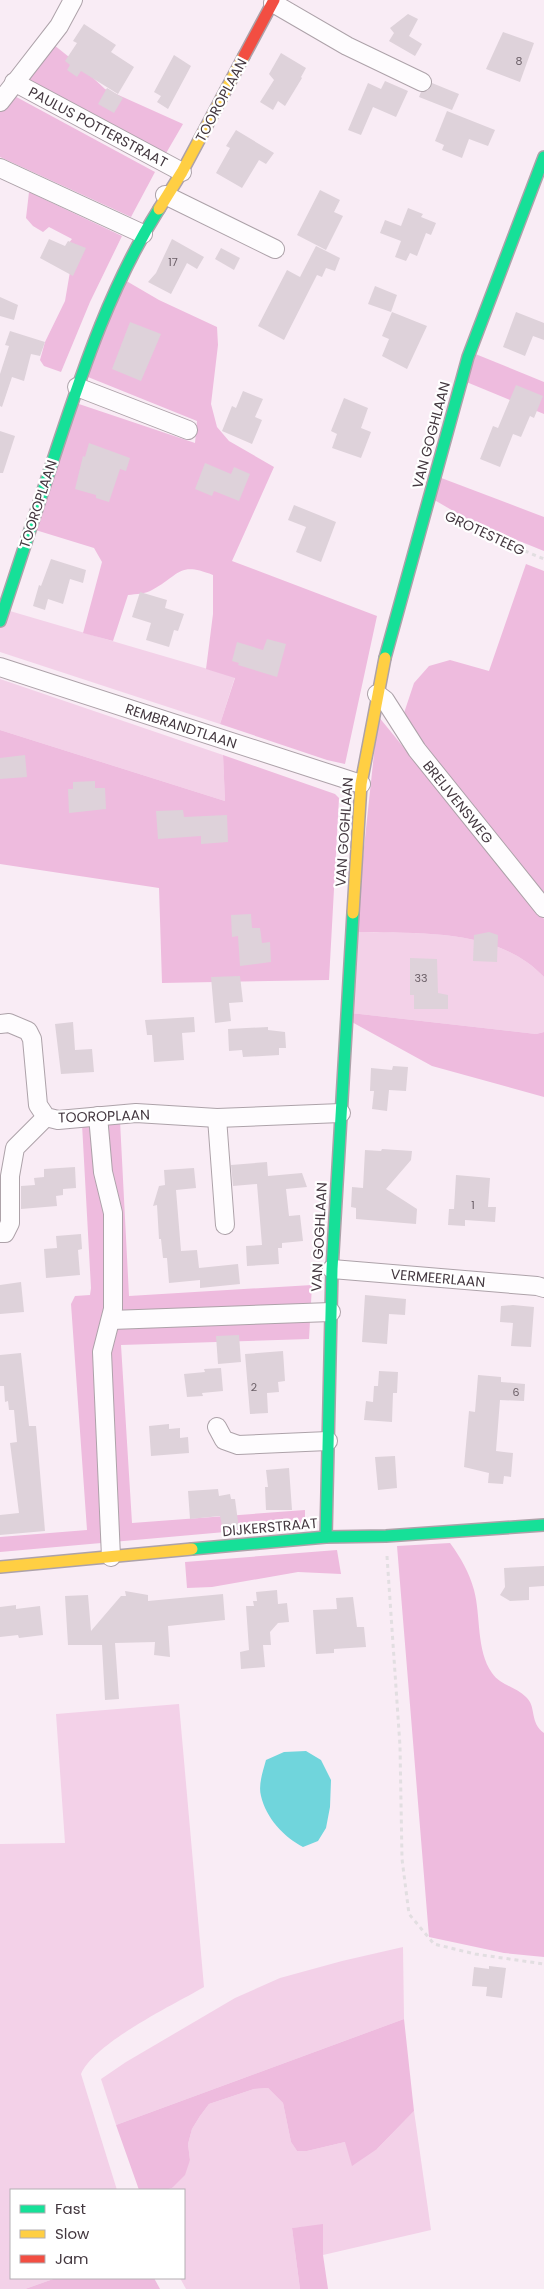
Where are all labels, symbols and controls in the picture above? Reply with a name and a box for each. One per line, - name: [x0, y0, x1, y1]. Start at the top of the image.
- house number: 8: [516, 53, 523, 69]
- street label: TOOROPLAAN: [191, 55, 251, 145]
- street label: PAULUS POTTERSTRAAT: [25, 82, 172, 172]
- house number: 17: [168, 254, 178, 270]
- street label: VAN GOGHLAAN: [407, 379, 455, 491]
- street label: TOOROPLAAN: [14, 457, 62, 551]
- street label: GROTESTEEG: [442, 506, 528, 560]
- street label: REMBRANDTLAAN: [123, 699, 239, 753]
- street label: BREIJVENSWEG: [418, 756, 498, 848]
- street label: VAN GOGHLAAN: [330, 777, 358, 887]
- house number: 33: [415, 970, 427, 986]
- street label: TOOROPLAAN: [58, 1104, 150, 1128]
- street label: VAN GOGHLAAN: [306, 1182, 332, 1292]
- house number: 1: [471, 1197, 475, 1213]
- street label: VERMEERLAAN: [390, 1264, 486, 1292]
- house number: 2: [251, 1379, 257, 1395]
- house number: 6: [513, 1384, 520, 1400]
- street label: DIJKERSTRAAT: [222, 1513, 319, 1541]
- legend: [10, 2189, 185, 2279]
- text: Fast: [55, 2198, 86, 2219]
- text: Slow: [55, 2223, 90, 2244]
- text: Jam: [55, 2248, 89, 2269]

